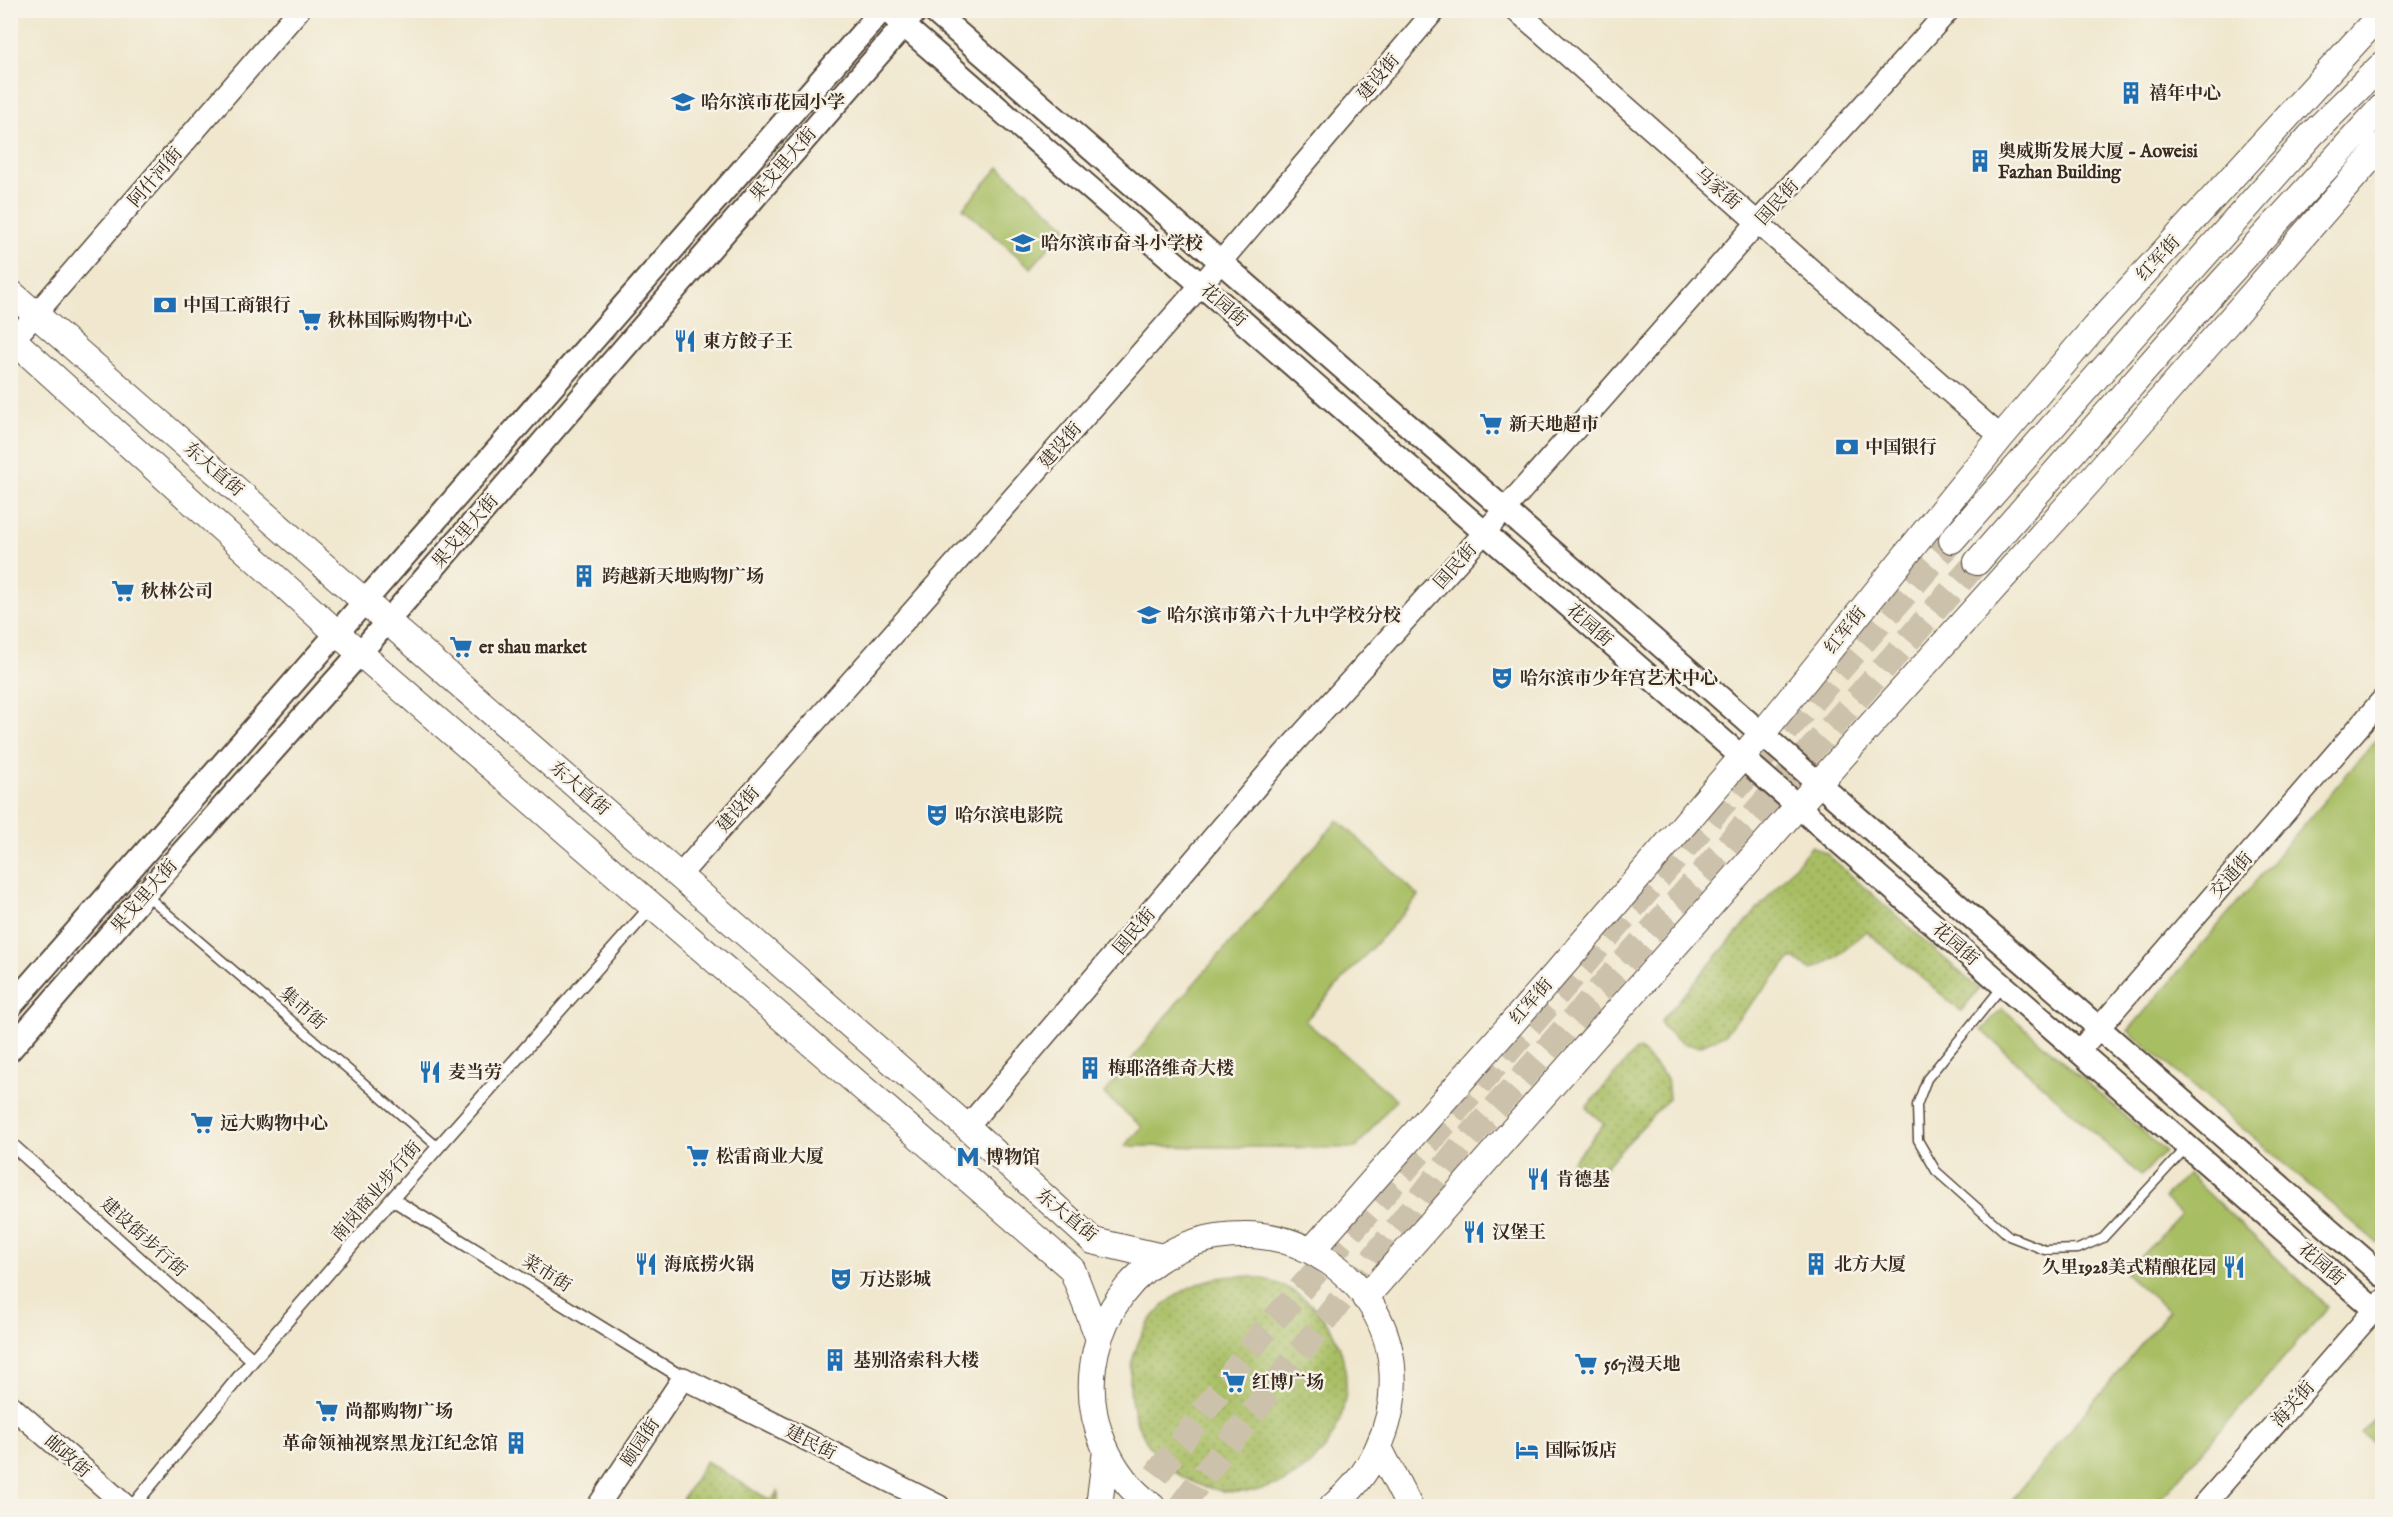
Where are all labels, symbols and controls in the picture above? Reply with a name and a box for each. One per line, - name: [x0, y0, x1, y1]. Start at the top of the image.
- street label: 建设街: [1353, 50, 1405, 106]
- building icon: 禧年中心: [2118, 80, 2144, 106]
- place label: 禧年中心: [2149, 83, 2221, 106]
- school or university icon: 哈尔滨市花园小学: [670, 89, 696, 115]
- place label: 哈尔滨市花园小学: [701, 92, 845, 115]
- street label: 果戈里大街: [746, 123, 822, 206]
- place label: 奥威斯发展大厦 - Aoweisi Fazhan Building: [1998, 141, 2198, 185]
- street label: 阿什河街: [124, 143, 188, 213]
- building icon: 奥威斯发展大厦 - Aoweisi Fazhan Building: [1967, 148, 1993, 174]
- street label: 马家街: [1689, 163, 1745, 216]
- street label: 国民街: [1752, 175, 1805, 231]
- school or university icon: 哈尔滨市奋斗小学校: [1010, 230, 1036, 256]
- street label: 红军街: [2132, 231, 2186, 287]
- place label: 哈尔滨市奋斗小学校: [1041, 233, 1203, 256]
- street label: 花园街: [1195, 280, 1251, 333]
- bank icon: 中国工商银行: [152, 292, 178, 318]
- place label: 中国工商银行: [183, 295, 291, 318]
- supermarket icon: 秋林国际购物中心: [297, 307, 323, 333]
- place label: 秋林国际购物中心: [328, 310, 472, 333]
- restaurant icon: 東方餃子王: [672, 328, 698, 354]
- place label: 東方餃子王: [703, 331, 793, 354]
- supermarket icon: 新天地超市: [1478, 411, 1504, 437]
- place label: 新天地超市: [1509, 414, 1599, 437]
- street label: 建设街: [1035, 418, 1088, 474]
- bank icon: 中国银行: [1834, 434, 1860, 460]
- place label: 中国银行: [1865, 437, 1937, 460]
- street label: 东大直街: [178, 438, 248, 502]
- street label: 果戈里大街: [428, 490, 504, 573]
- street label: 国民街: [1430, 539, 1483, 595]
- building icon: 跨越新天地购物广场: [571, 563, 597, 589]
- place label: 跨越新天地购物广场: [602, 566, 764, 589]
- supermarket icon: 秋林公司: [110, 578, 136, 604]
- place label: 秋林公司: [141, 581, 213, 604]
- street label: 花园街: [1561, 600, 1617, 653]
- school or university icon: 哈尔滨市第六十九中学校分校: [1136, 602, 1162, 628]
- street label: 红军街: [1820, 603, 1872, 659]
- place label: 哈尔滨市第六十九中学校分校: [1167, 605, 1401, 628]
- supermarket icon: er shau market: [448, 634, 474, 660]
- place label: er shau market: [479, 637, 588, 660]
- theatre icon: 哈尔滨市少年宫艺术中心: [1489, 665, 1515, 691]
- place label: 哈尔滨市少年宫艺术中心: [1520, 668, 1718, 691]
- street label: 东大直街: [544, 757, 614, 821]
- street label: 建设街: [713, 782, 766, 838]
- theatre icon: 哈尔滨电影院: [924, 802, 950, 828]
- place label: 哈尔滨电影院: [955, 805, 1063, 828]
- street label: 交通街: [2206, 848, 2259, 904]
- street label: 果戈里大街: [107, 855, 183, 938]
- street label: 国民街: [1109, 904, 1161, 960]
- street label: 花园街: [1927, 919, 1983, 972]
- street label: 红军街: [1506, 974, 1559, 1030]
- street label: 集市街: [274, 983, 330, 1036]
- building icon: 梅耶洛维奇大楼: [1077, 1055, 1103, 1081]
- place label: 梅耶洛维奇大楼: [1108, 1058, 1234, 1081]
- restaurant icon: 麦当劳: [417, 1059, 443, 1085]
- place label: 麦当劳: [448, 1062, 502, 1085]
- supermarket icon: 远大购物中心: [189, 1110, 215, 1136]
- place label: 远大购物中心: [220, 1113, 328, 1136]
- street label: 南岗商业步行街: [327, 1137, 427, 1247]
- supermarket icon: 松雷商业大厦: [685, 1143, 711, 1169]
- metro station icon: 博物馆: [955, 1144, 981, 1170]
- place label: 松雷商业大厦: [716, 1146, 824, 1169]
- place label: 博物馆: [986, 1147, 1040, 1170]
- restaurant icon: 肯德基: [1525, 1166, 1551, 1192]
- place label: 肯德基: [1556, 1169, 1610, 1192]
- street label: 东大直街: [1031, 1185, 1101, 1248]
- street label: 建设街步行街: [95, 1193, 191, 1283]
- restaurant icon: 汉堡王: [1461, 1219, 1487, 1245]
- place label: 汉堡王: [1492, 1222, 1546, 1245]
- street label: 花园街: [2293, 1239, 2349, 1292]
- street label: 菜市街: [517, 1250, 575, 1298]
- restaurant icon: 海底捞火锅: [633, 1251, 659, 1277]
- building icon: 北方大厦: [1803, 1251, 1829, 1277]
- place label: 海底捞火锅: [664, 1254, 754, 1277]
- place label: 北方大厦: [1834, 1254, 1906, 1277]
- restaurant icon: 久里1928美式精酿花园: [2221, 1254, 2247, 1280]
- place label: 久里1928美式精酿花园: [2042, 1257, 2216, 1280]
- theatre icon: 万达影城: [828, 1266, 854, 1292]
- place label: 万达影城: [859, 1269, 931, 1292]
- building icon: 基别洛索科大楼: [822, 1347, 848, 1373]
- place label: 基别洛索科大楼: [853, 1350, 979, 1373]
- supermarket icon: 567漫天地: [1573, 1351, 1599, 1377]
- place label: 567漫天地: [1604, 1354, 1680, 1377]
- supermarket icon: 红博广场: [1221, 1369, 1247, 1395]
- place label: 红博广场: [1252, 1372, 1324, 1395]
- street label: 海关街: [2268, 1377, 2321, 1433]
- supermarket icon: 尚都购物广场: [314, 1398, 340, 1424]
- place label: 尚都购物广场: [345, 1401, 453, 1424]
- street label: 颐园街: [617, 1414, 666, 1472]
- street label: 建民街: [781, 1421, 840, 1466]
- building icon: 革命领袖视察黑龙江纪念馆: [503, 1430, 529, 1456]
- street label: 邮政街: [39, 1431, 95, 1484]
- place label: 革命领袖视察黑龙江纪念馆: [282, 1433, 498, 1456]
- hotel icon: 国际饭店: [1514, 1437, 1540, 1463]
- place label: 国际饭店: [1545, 1440, 1617, 1463]

